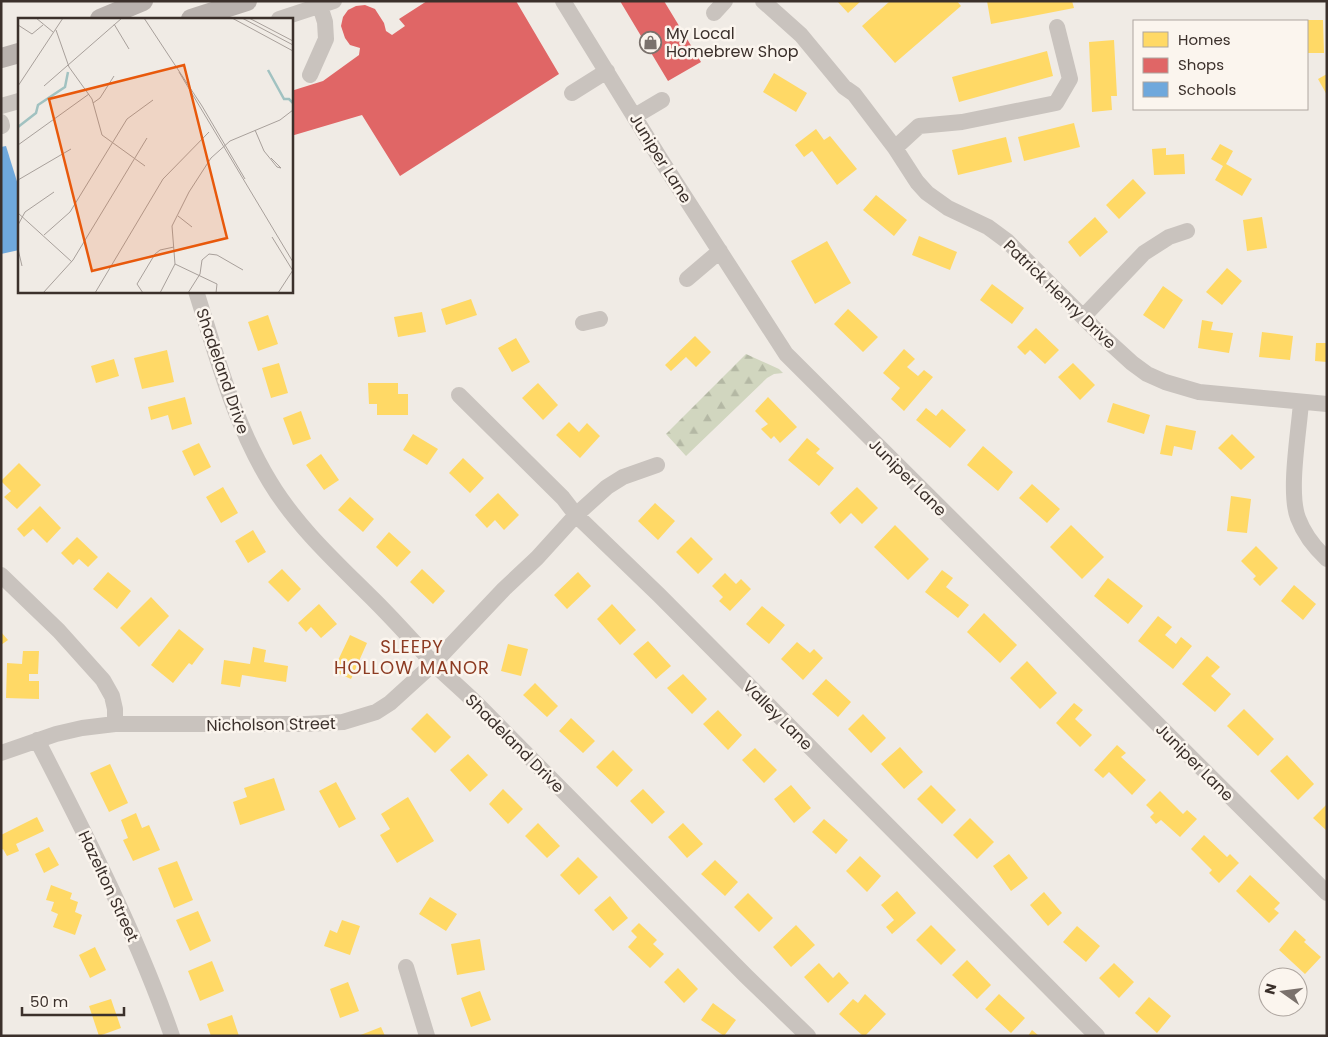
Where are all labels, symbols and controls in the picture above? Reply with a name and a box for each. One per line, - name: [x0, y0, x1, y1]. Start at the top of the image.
- inset map: [18, 18, 292, 292]
- legend: [1133, 20, 1308, 110]
- place label: My Local Homebrew Shop: [666, 22, 799, 63]
- text: Homes: [1178, 29, 1231, 50]
- shop icon: My Local Homebrew Shop: [638, 30, 662, 54]
- text: Shops: [1178, 54, 1224, 75]
- text: Schools: [1178, 79, 1236, 100]
- street label: Juniper Lane: [624, 109, 697, 208]
- street label: Patrick Henry Drive: [998, 234, 1121, 354]
- street label: Shadeland Drive: [190, 305, 255, 437]
- street label: Juniper Lane: [864, 433, 952, 522]
- district label: SLEEPY HOLLOW MANOR: [334, 634, 490, 680]
- street label: Valley Lane: [737, 675, 818, 756]
- street label: Shadeland Drive: [460, 689, 569, 798]
- street label: Nicholson Street: [206, 712, 336, 737]
- street label: Juniper Lane: [1151, 718, 1239, 807]
- street label: Hazelton Street: [73, 827, 144, 946]
- north arrow: [1258, 967, 1308, 1017]
- text: N: [1259, 981, 1281, 996]
- scale bar: [22, 984, 125, 1016]
- text: 50 m: [30, 991, 68, 1012]

